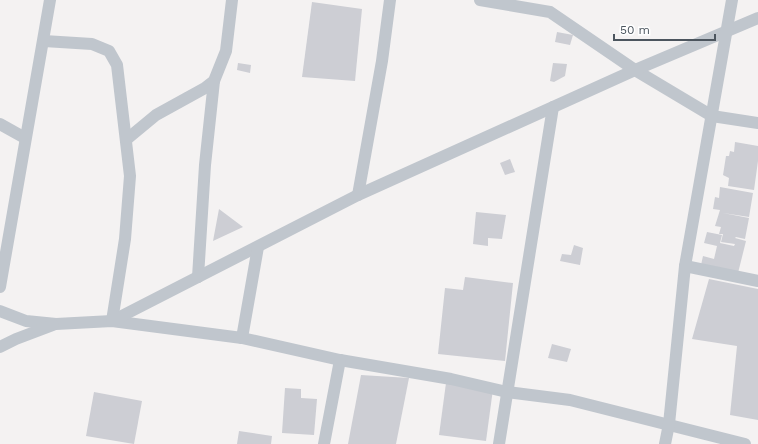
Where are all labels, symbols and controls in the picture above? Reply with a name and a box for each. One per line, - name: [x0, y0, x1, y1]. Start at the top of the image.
- scale bar: [614, 16, 715, 42]
- text: 50 m: [620, 23, 650, 37]

